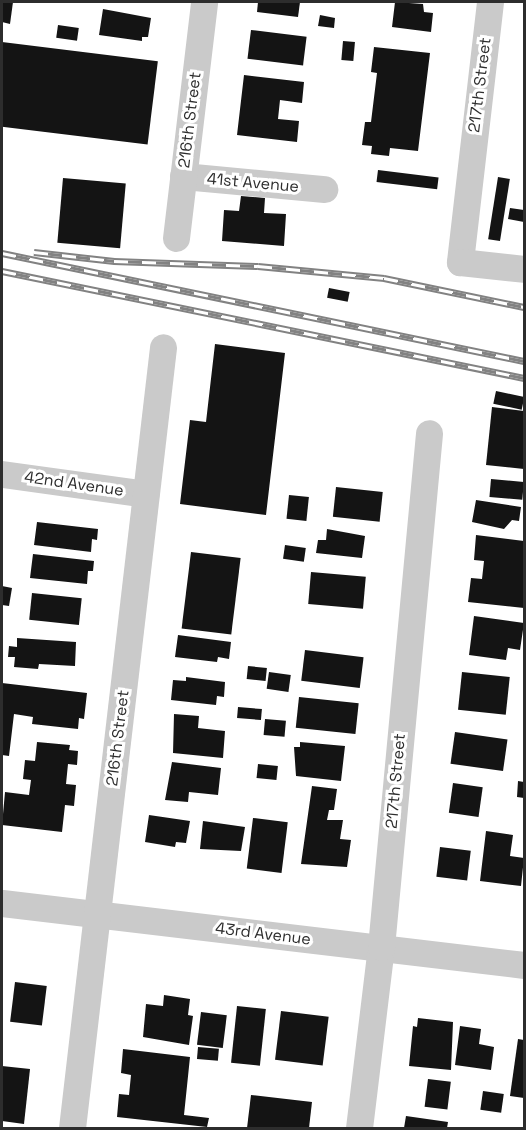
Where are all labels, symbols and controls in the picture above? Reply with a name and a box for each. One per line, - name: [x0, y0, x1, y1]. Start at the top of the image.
- street label: 217th Street: [465, 36, 495, 134]
- street label: 216th Street: [175, 71, 205, 169]
- street label: 41st Avenue: [206, 169, 300, 197]
- street label: 42nd Avenue: [23, 468, 125, 500]
- street label: 216th Street: [103, 689, 133, 787]
- street label: 217th Street: [382, 733, 410, 829]
- street label: 43rd Avenue: [214, 919, 312, 949]

